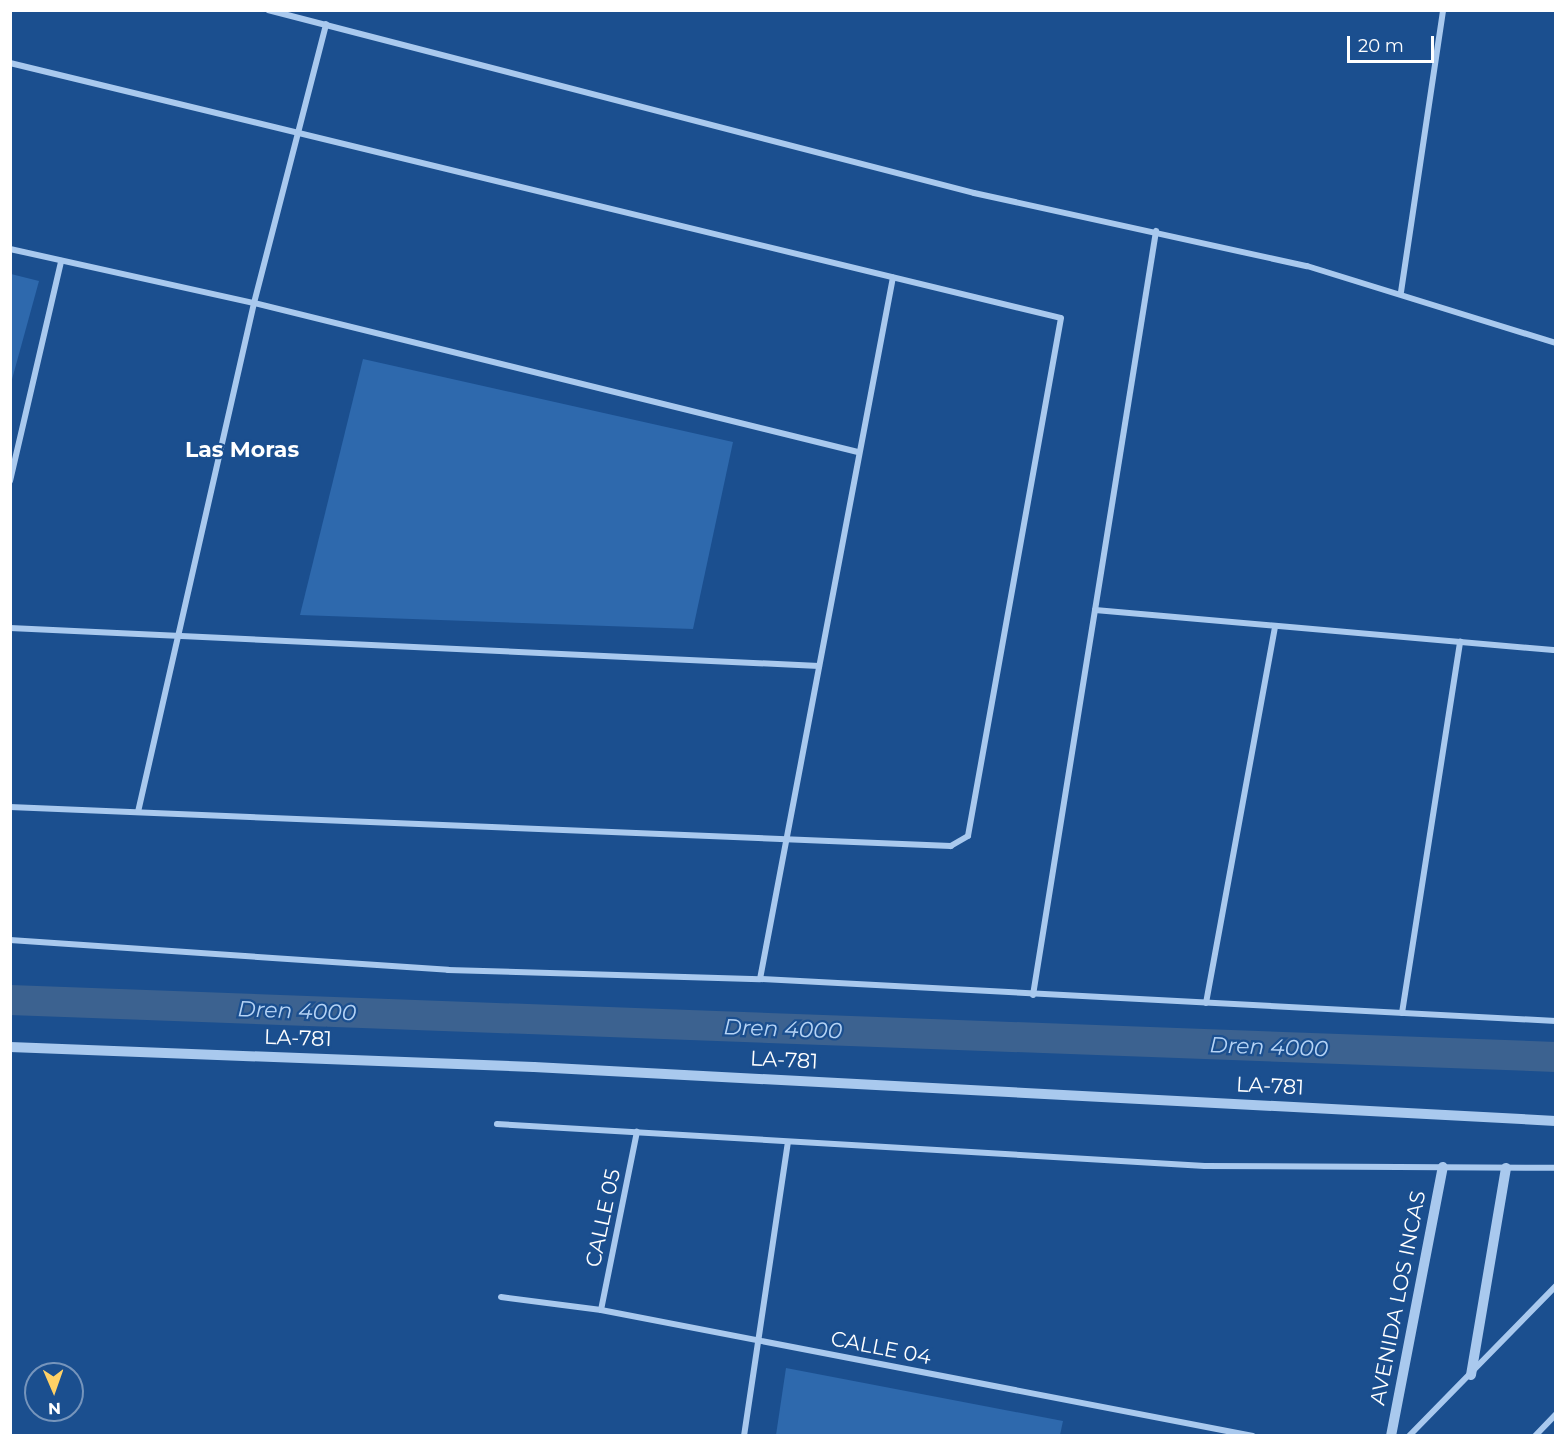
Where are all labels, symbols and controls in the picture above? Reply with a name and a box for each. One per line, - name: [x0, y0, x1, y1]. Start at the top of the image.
- scale bar: [1350, 24, 1437, 62]
- text: 20 m: [1358, 35, 1404, 57]
- district label: Las Moras: [185, 437, 299, 463]
- water label: Dren 4000: [237, 996, 357, 1026]
- water label: Dren 4000: [723, 1014, 843, 1044]
- street label: LA-781: [264, 1024, 332, 1052]
- water label: Dren 4000: [1209, 1032, 1329, 1062]
- street label: LA-781: [749, 1046, 819, 1074]
- street label: LA-781: [1235, 1072, 1305, 1100]
- street label: CALLE 05: [580, 1167, 626, 1269]
- street label: AVENIDA LOS INCAS: [1365, 1189, 1431, 1407]
- street label: CALLE 04: [829, 1326, 933, 1370]
- north arrow: [24, 1362, 84, 1422]
- text: N: [48, 1399, 61, 1418]

